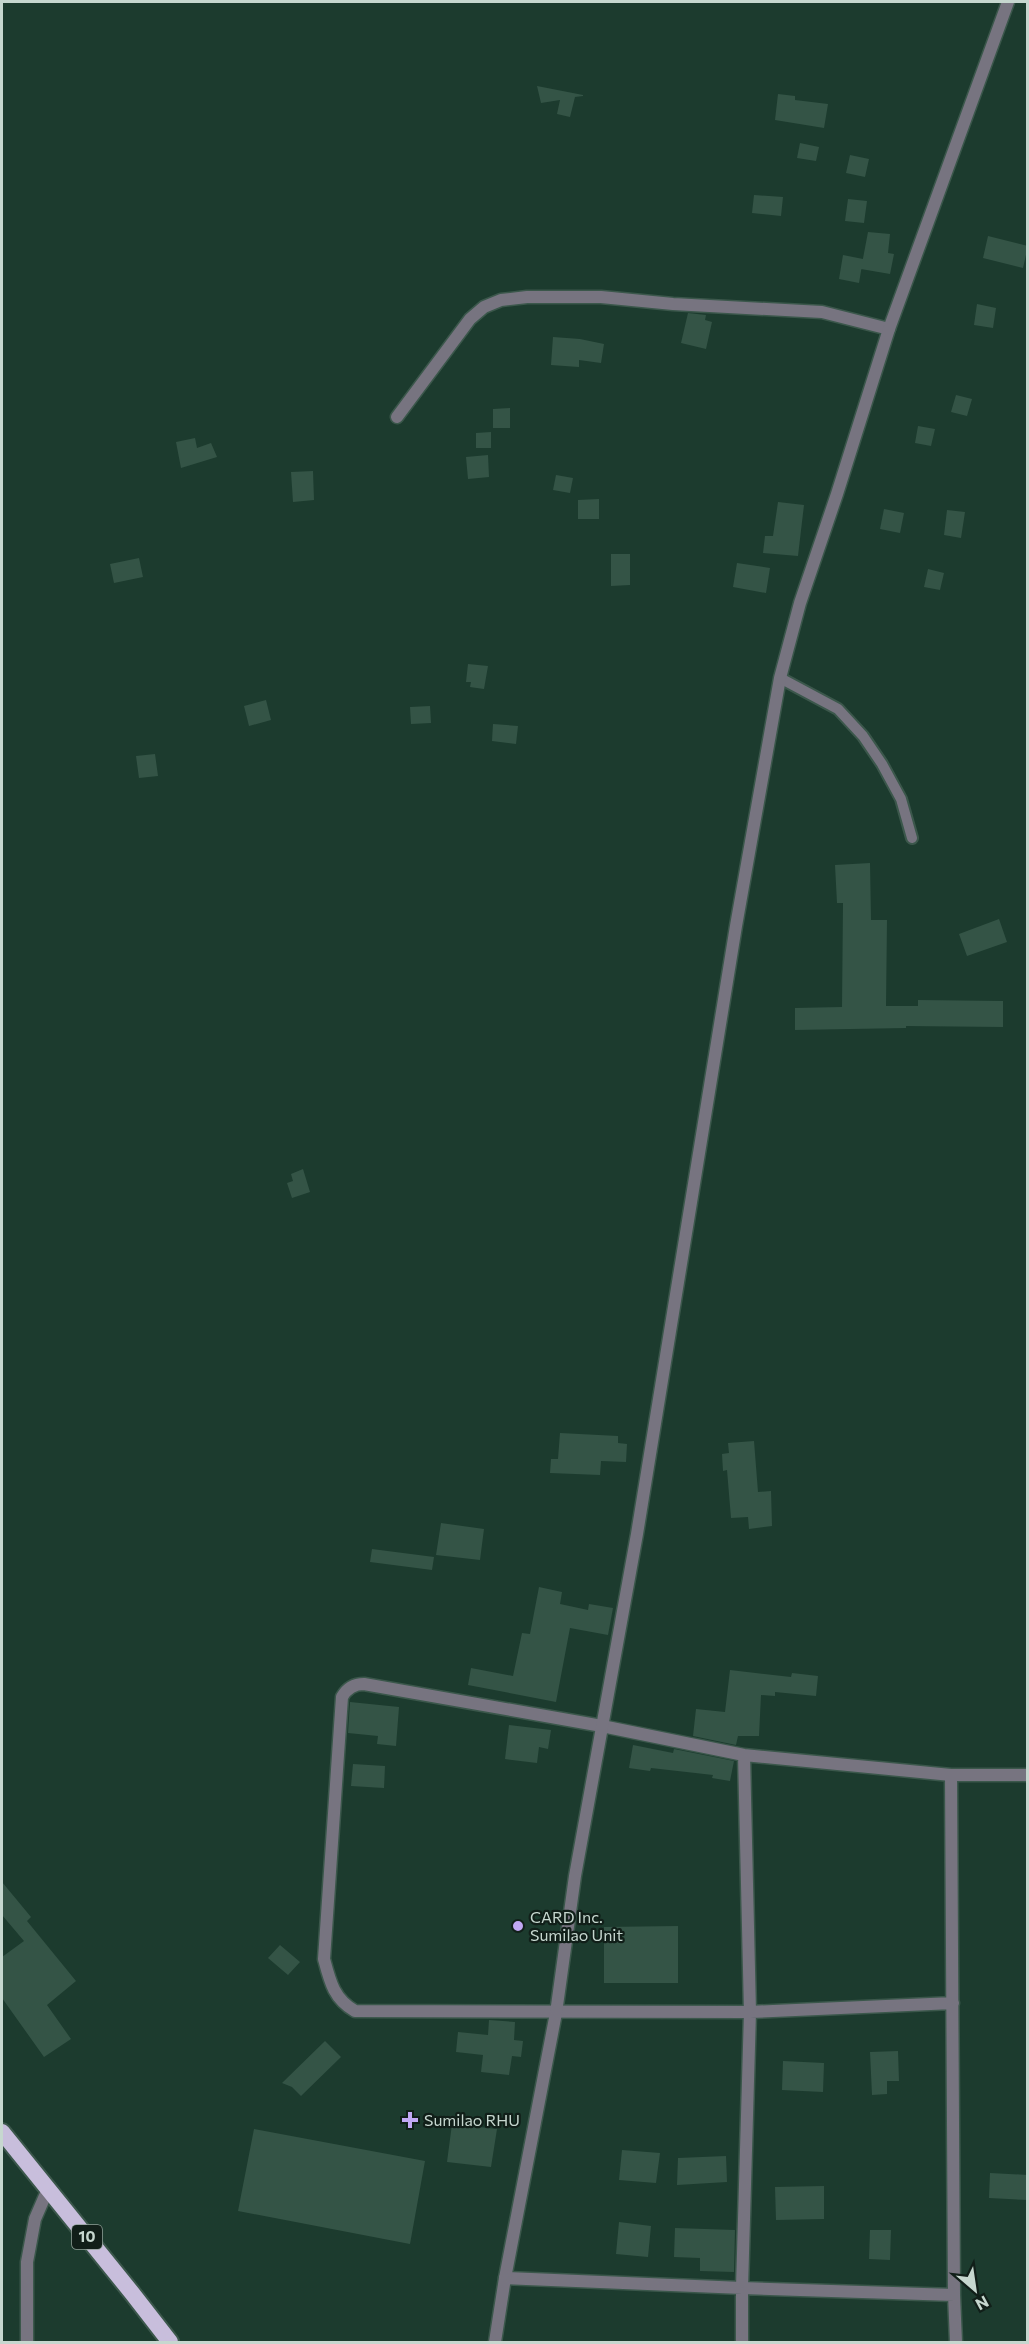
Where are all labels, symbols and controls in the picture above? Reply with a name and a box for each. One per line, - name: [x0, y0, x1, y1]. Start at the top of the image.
- place label: CARD Inc. Sumilao Unit: [530, 1907, 623, 1944]
- marker: CARD Inc. Sumilao Unit: [511, 1919, 525, 1933]
- place label: Sumilao RHU: [424, 2110, 520, 2129]
- marker: Sumilao RHU: [401, 2111, 419, 2129]
- road number: 10: [72, 2225, 102, 2249]
- north arrow: [945, 2260, 1005, 2320]
- text: N: [973, 2292, 992, 2315]

